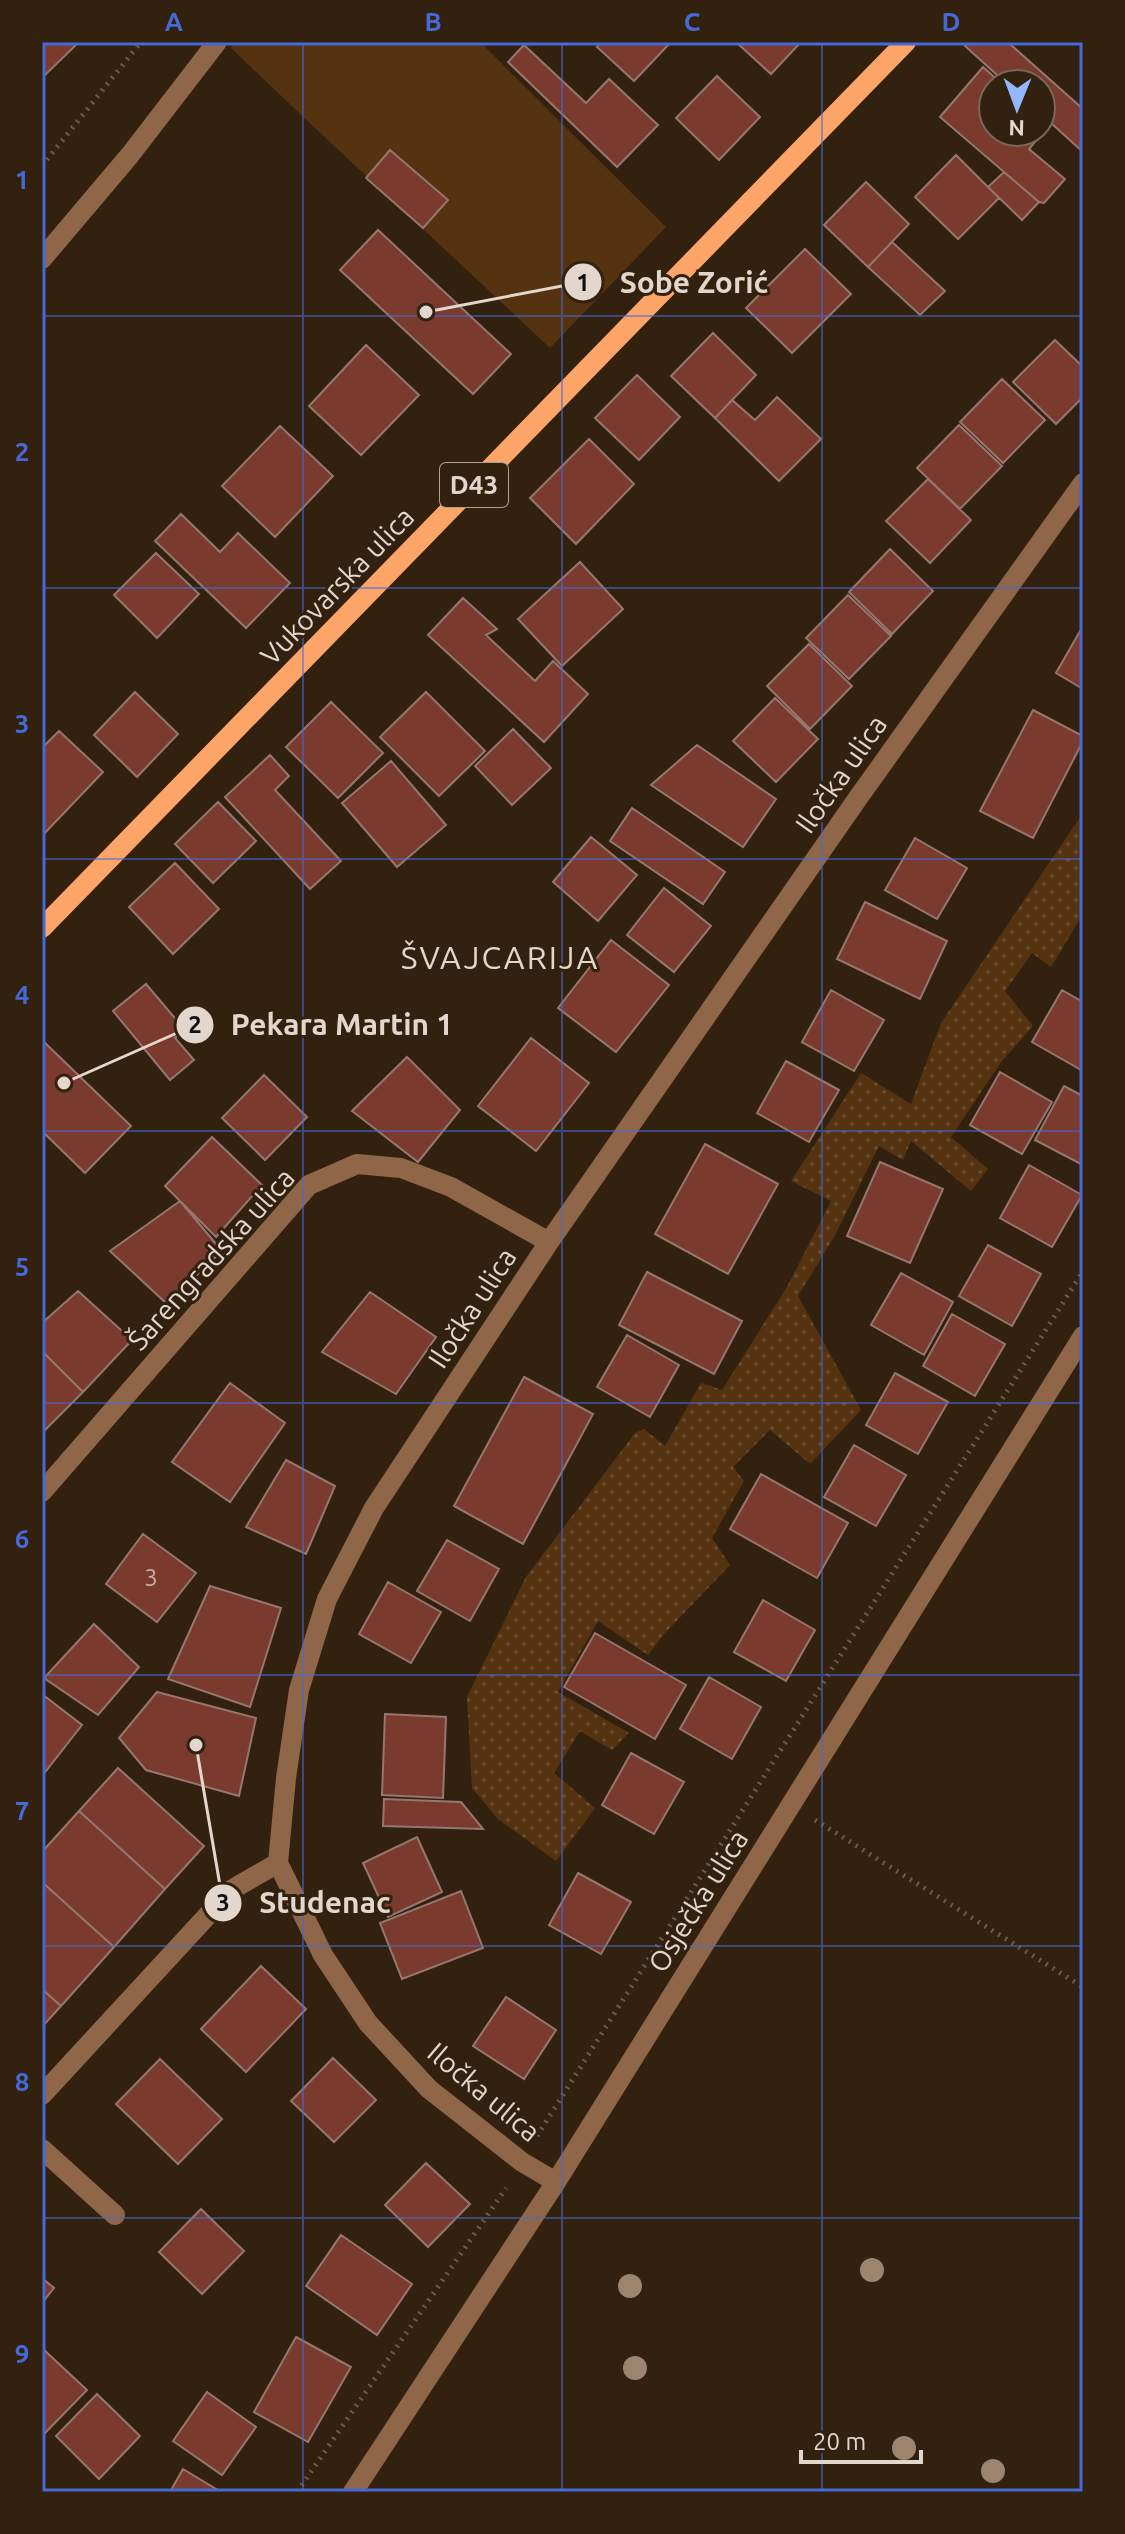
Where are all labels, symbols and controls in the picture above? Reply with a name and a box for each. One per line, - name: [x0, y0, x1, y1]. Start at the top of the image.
- text: A: [165, 7, 184, 36]
- text: B: [424, 7, 442, 36]
- text: C: [684, 7, 701, 36]
- text: D: [942, 7, 960, 36]
- north arrow: [977, 68, 1057, 148]
- text: N: [1008, 116, 1025, 141]
- text: 1: [15, 165, 29, 194]
- callout: Sobe Zorić: [563, 255, 784, 309]
- text: Sobe Zorić: [620, 265, 768, 299]
- text: 1: [576, 269, 590, 296]
- text: 2: [15, 437, 29, 466]
- road number: D43: [440, 463, 508, 507]
- street label: Vukovarska ulica: [254, 501, 419, 671]
- text: 3: [15, 709, 29, 738]
- street label: Iločka ulica: [789, 709, 892, 838]
- district label: ŠVAJCARIJA: [401, 939, 599, 975]
- text: 4: [15, 980, 29, 1009]
- callout: Pekara Martin 1: [175, 998, 469, 1052]
- text: Pekara Martin 1: [231, 1007, 453, 1041]
- text: 2: [188, 1011, 202, 1038]
- street label: Šarengradska ulica: [120, 1161, 300, 1356]
- street label: Iločka ulica: [421, 1242, 522, 1373]
- text: 5: [15, 1252, 29, 1281]
- text: 6: [15, 1524, 29, 1553]
- house number: 3: [144, 1564, 158, 1591]
- text: 7: [15, 1796, 29, 1825]
- street label: Osječka ulica: [642, 1824, 754, 1977]
- callout: Studenac: [203, 1876, 407, 1930]
- text: Studenac: [259, 1885, 391, 1919]
- text: 3: [216, 1889, 230, 1916]
- street label: Iločka ulica: [422, 2036, 546, 2147]
- text: 8: [15, 2067, 29, 2096]
- text: 9: [15, 2339, 29, 2368]
- scale bar: [801, 2414, 921, 2464]
- text: 20 m: [813, 2428, 866, 2455]

